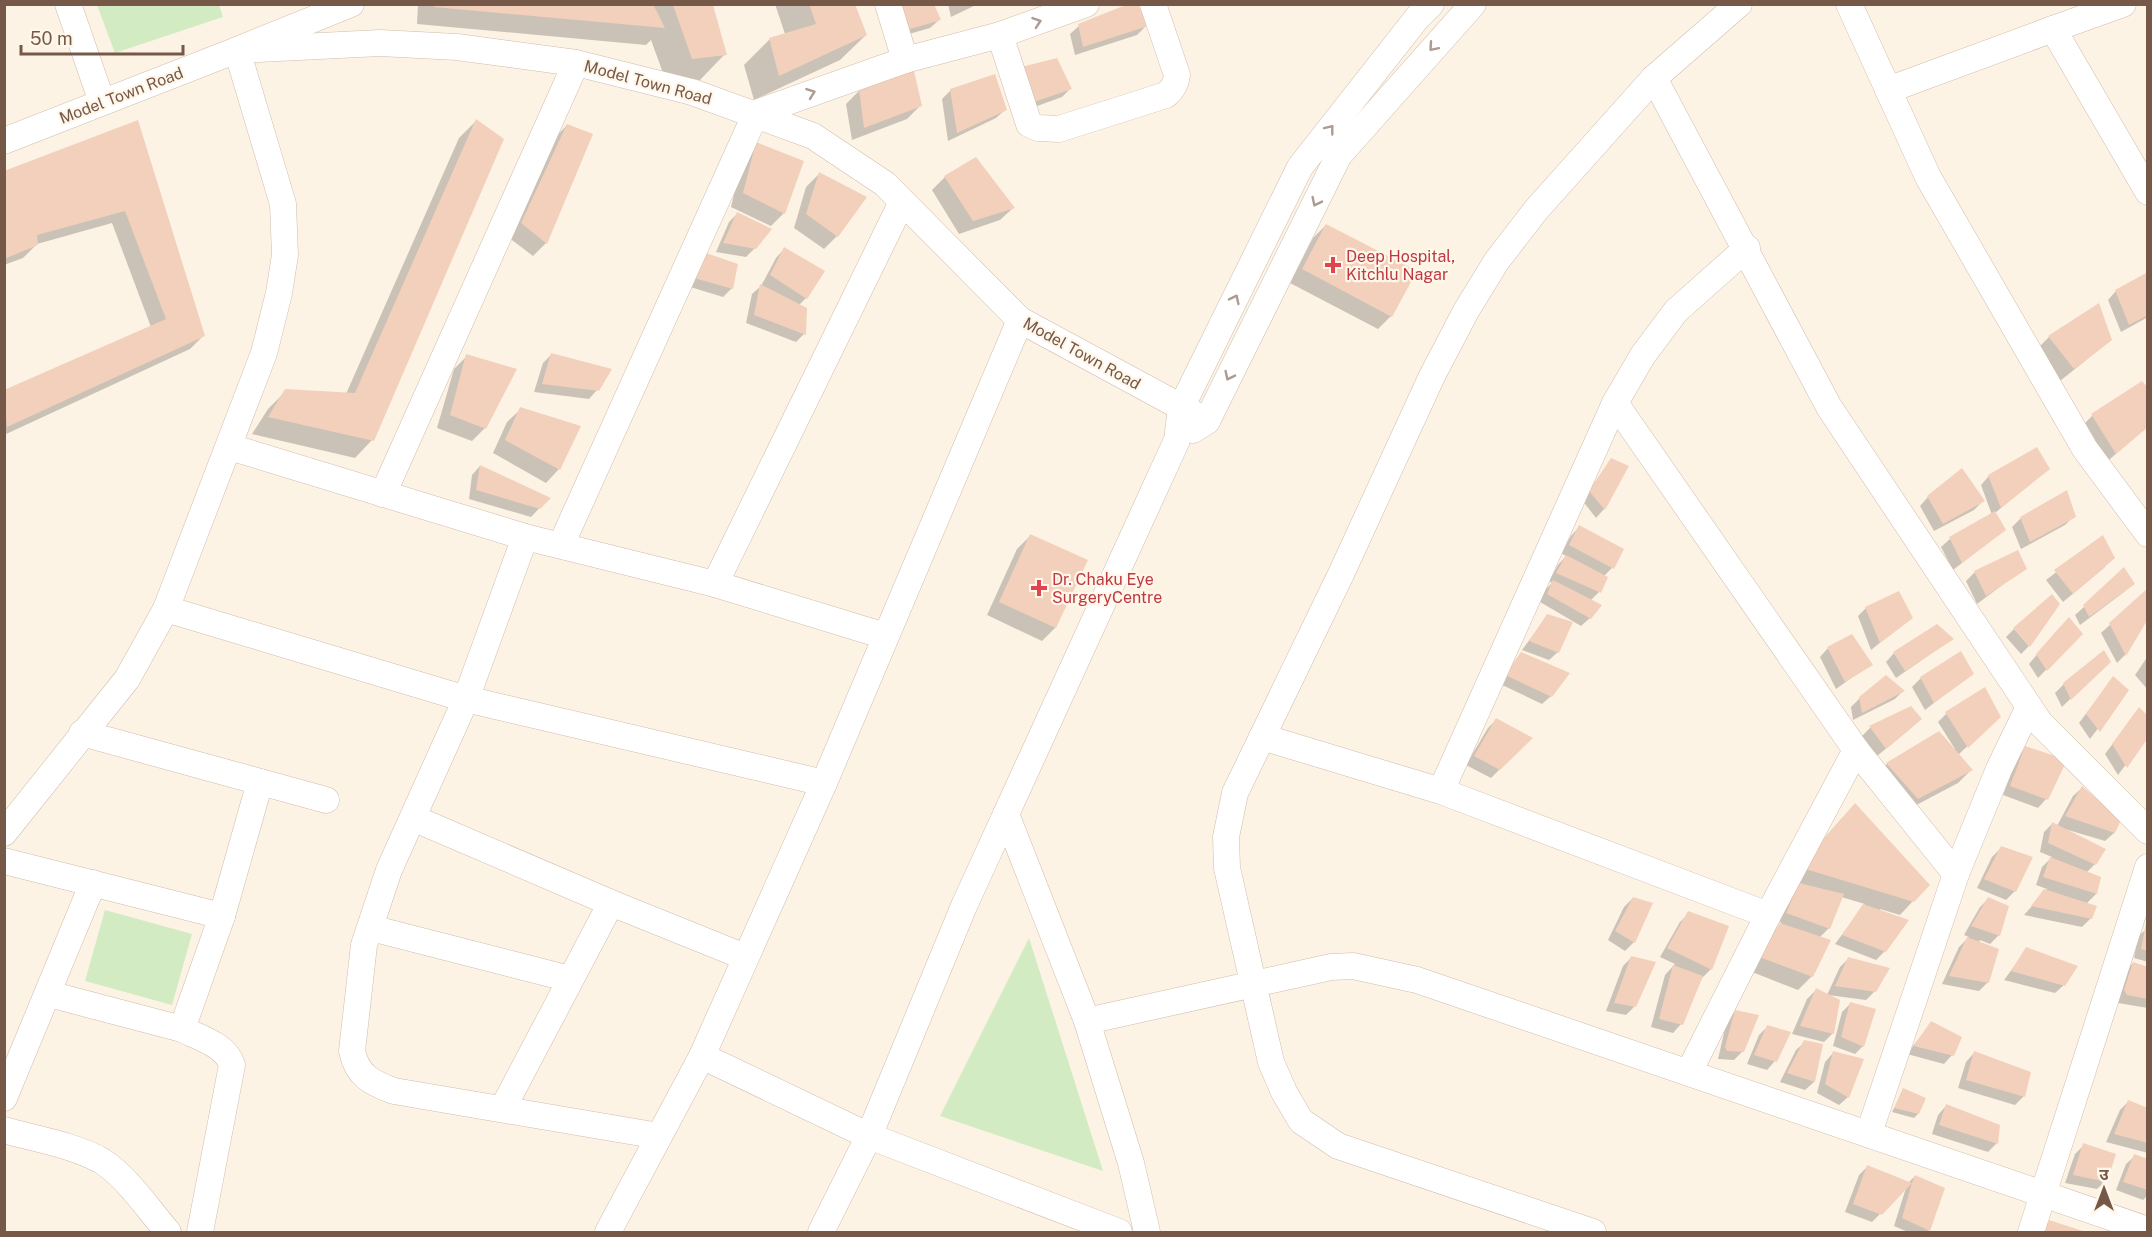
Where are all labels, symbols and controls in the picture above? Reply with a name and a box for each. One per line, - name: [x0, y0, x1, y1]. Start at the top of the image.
- one-way arrow: [1031, 16, 1042, 29]
- scale bar: [21, 18, 183, 56]
- text: 50 m: [30, 28, 73, 49]
- one-way arrow: [1429, 40, 1440, 51]
- street label: Model Town Road: [582, 56, 714, 109]
- street label: Model Town Road: [57, 63, 186, 128]
- one-way arrow: [805, 88, 816, 101]
- one-way arrow: [1322, 125, 1333, 136]
- one-way arrow: [1312, 195, 1323, 206]
- place label: Deep Hospital, Kitchlu Nagar: [1346, 247, 1455, 284]
- marker: Deep Hospital, Kitchlu Nagar: [1324, 256, 1342, 274]
- one-way arrow: [1228, 294, 1240, 305]
- street label: Model Town Road: [1020, 313, 1144, 394]
- one-way arrow: [1225, 370, 1237, 381]
- place label: Dr. Chaku Eye SurgeryCentre: [1052, 570, 1162, 607]
- marker: Dr. Chaku Eye SurgeryCentre: [1030, 579, 1048, 597]
- north arrow: [2074, 1159, 2134, 1219]
- text: उ: [2099, 1165, 2109, 1184]

